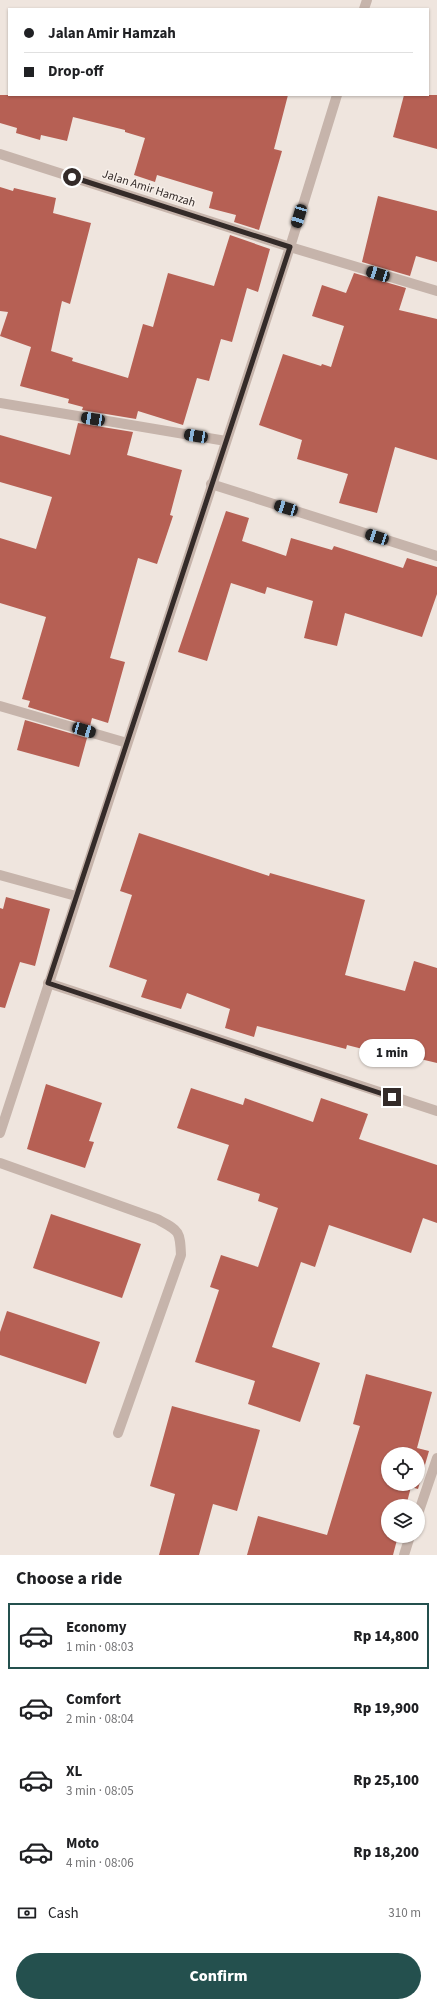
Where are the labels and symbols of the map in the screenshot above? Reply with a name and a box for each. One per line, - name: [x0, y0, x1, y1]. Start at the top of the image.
- street label: Jalan Amir Hamzah: [100, 165, 198, 212]
- route start: [63, 168, 81, 186]
- car: [290, 203, 308, 229]
- car: [365, 265, 391, 283]
- car: [80, 411, 106, 427]
- car: [183, 428, 209, 444]
- car: [273, 499, 299, 517]
- car: [364, 528, 390, 546]
- car: [71, 721, 97, 739]
- callout: 1 min: [359, 1039, 425, 1067]
- route end: [383, 1088, 401, 1106]

